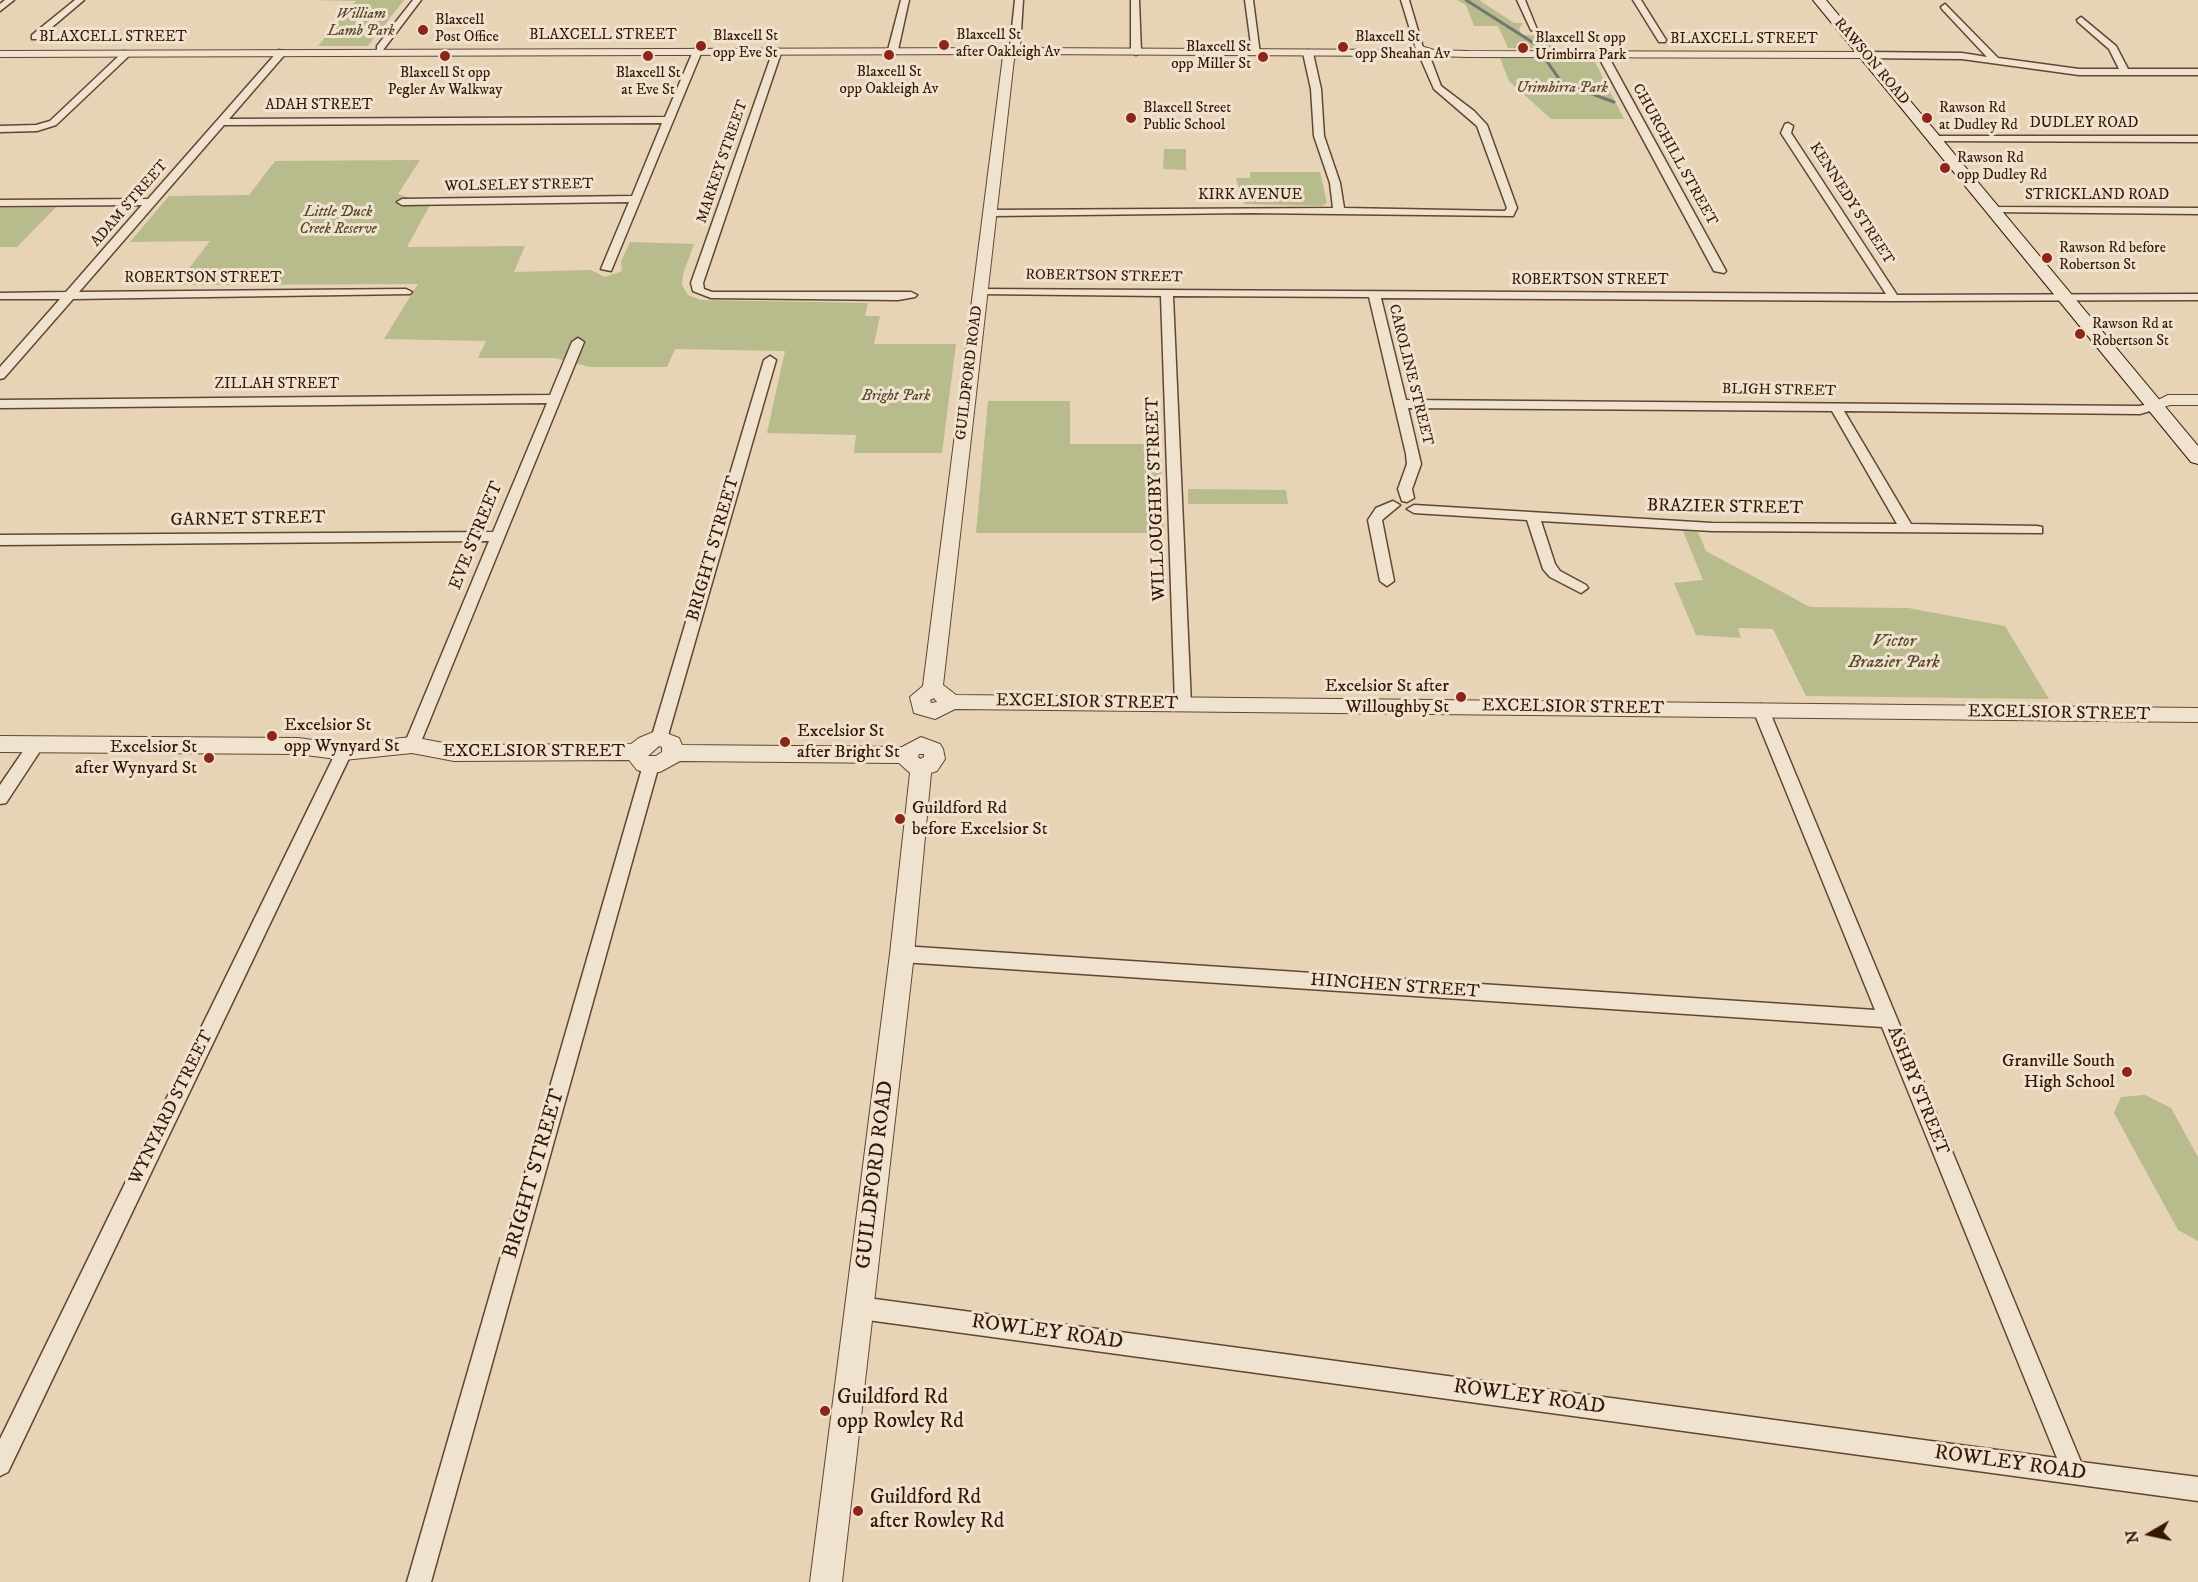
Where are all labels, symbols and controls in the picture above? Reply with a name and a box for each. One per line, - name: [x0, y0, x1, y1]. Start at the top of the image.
- park label: William Lamb Park: [327, 6, 395, 41]
- place label: Blaxcell Post Office: [435, 12, 499, 47]
- street label: RAWSON ROAD: [1829, 15, 1913, 109]
- marker: Blaxcell Post Office: [416, 23, 430, 37]
- street label: BLAXCELL STREET: [529, 27, 677, 45]
- place label: Blaxcell St after Oakleigh Av: [956, 27, 1060, 62]
- place label: Blaxcell St opp Eve St: [713, 28, 778, 63]
- street label: BLAXCELL STREET: [39, 29, 187, 47]
- place label: Blaxcell St opp Sheahan Av: [1355, 29, 1450, 64]
- place label: Blaxcell St opp Urimbirra Park: [1535, 30, 1627, 65]
- street label: BLAXCELL STREET: [1670, 31, 1818, 49]
- marker: Blaxcell St after Oakleigh Av: [937, 38, 951, 52]
- marker: Blaxcell St opp Eve St: [694, 39, 708, 53]
- place label: Blaxcell St opp Miller St: [1171, 39, 1251, 74]
- marker: Blaxcell St opp Sheahan Av: [1336, 40, 1350, 54]
- marker: Blaxcell St opp Urimbirra Park: [1516, 41, 1530, 55]
- marker: Blaxcell St opp Oakleigh Av: [882, 48, 896, 62]
- marker: Blaxcell St opp Pegler Av Walkway: [438, 49, 452, 63]
- marker: Blaxcell St at Eve St: [641, 49, 655, 63]
- marker: Blaxcell St opp Miller St: [1256, 50, 1270, 64]
- place label: Blaxcell St opp Oakleigh Av: [840, 64, 938, 99]
- place label: Blaxcell St opp Pegler Av Walkway: [388, 65, 502, 100]
- place label: Blaxcell St at Eve St: [615, 65, 681, 100]
- park label: Urimbirra Park: [1516, 80, 1608, 98]
- street label: CHURCHILL STREET: [1627, 81, 1721, 229]
- street label: ADAH STREET: [265, 97, 373, 115]
- street label: MARKEY STREET: [694, 98, 752, 226]
- place label: Blaxcell Street Public School: [1143, 100, 1231, 135]
- place label: Rawson Rd at Dudley Rd: [1939, 100, 2018, 135]
- marker: Blaxcell Street Public School: [1124, 111, 1138, 125]
- marker: Rawson Rd at Dudley Rd: [1920, 111, 1934, 125]
- street label: DUDLEY ROAD: [2030, 115, 2138, 133]
- street label: KENNEDY STREET: [1805, 140, 1897, 268]
- place label: Rawson Rd opp Dudley Rd: [1957, 150, 2047, 185]
- street label: ADAM STREET: [88, 157, 172, 251]
- marker: Rawson Rd opp Dudley Rd: [1938, 161, 1952, 175]
- street label: WOLSELEY STREET: [444, 176, 594, 196]
- street label: KIRK AVENUE: [1198, 187, 1302, 205]
- street label: STRICKLAND ROAD: [2025, 187, 2169, 205]
- park label: Little Duck Creek Reserve: [299, 204, 377, 239]
- place label: Rawson Rd before Robertson St: [2059, 240, 2166, 275]
- marker: Rawson Rd before Robertson St: [2040, 251, 2054, 265]
- street label: ROBERTSON STREET: [1025, 267, 1183, 287]
- street label: ROBERTSON STREET: [124, 270, 282, 288]
- street label: ROBERTSON STREET: [1511, 272, 1669, 290]
- street label: CAROLINE STREET: [1384, 303, 1436, 447]
- street label: GUILDFORD ROAD: [953, 305, 987, 441]
- place label: Rawson Rd at Robertson St: [2092, 316, 2173, 351]
- marker: Rawson Rd at Robertson St: [2073, 327, 2087, 341]
- street label: ZILLAH STREET: [215, 376, 339, 394]
- street label: BLIGH STREET: [1722, 381, 1836, 401]
- park label: Bright Park: [862, 388, 930, 406]
- street label: WILLOUGHBY STREET: [1143, 396, 1171, 602]
- street label: BRIGHT STREET: [683, 474, 745, 624]
- street label: EVE STREET: [445, 479, 509, 593]
- street label: BRAZIER STREET: [1647, 496, 1803, 520]
- street label: GARNET STREET: [170, 508, 326, 532]
- park label: Victor Brazier Park: [1848, 631, 1940, 674]
- place label: Excelsior St after Willoughby St: [1325, 676, 1449, 718]
- marker: Excelsior St after Willoughby St: [1454, 690, 1468, 704]
- street label: EXCELSIOR STREET: [996, 691, 1178, 715]
- street label: EXCELSIOR STREET: [1482, 696, 1664, 720]
- street label: EXCELSIOR STREET: [1968, 702, 2150, 726]
- place label: Excelsior St opp Wynyard St: [284, 715, 399, 758]
- place label: Excelsior St after Bright St: [797, 721, 900, 764]
- marker: Excelsior St opp Wynyard St: [265, 729, 279, 743]
- marker: Excelsior St after Bright St: [778, 735, 792, 749]
- place label: Excelsior St after Wynyard St: [75, 737, 197, 780]
- street label: EXCELSIOR STREET: [443, 741, 625, 763]
- marker: Excelsior St after Wynyard St: [202, 751, 216, 765]
- place label: Guildford Rd before Excelsior St: [912, 798, 1047, 840]
- marker: Guildford Rd before Excelsior St: [893, 812, 907, 826]
- street label: HINCHEN STREET: [1310, 970, 1480, 1004]
- street label: ASHBY STREET: [1881, 1024, 1953, 1158]
- street label: WYNYARD STREET: [125, 1027, 219, 1189]
- place label: Granville South High School: [2002, 1051, 2115, 1094]
- marker: Granville South High School: [2120, 1065, 2134, 1079]
- street label: GUILDFORD ROAD: [852, 1080, 900, 1270]
- street label: BRIGHT STREET: [499, 1086, 571, 1262]
- street label: ROWLEY ROAD: [970, 1310, 1124, 1356]
- street label: ROWLEY ROAD: [1452, 1375, 1606, 1421]
- place label: Guildford Rd opp Rowley Rd: [837, 1386, 964, 1436]
- marker: Guildford Rd opp Rowley Rd: [818, 1404, 832, 1418]
- street label: ROWLEY ROAD: [1933, 1441, 2087, 1487]
- place label: Guildford Rd after Rowley Rd: [870, 1486, 1004, 1536]
- marker: Guildford Rd after Rowley Rd: [851, 1504, 865, 1518]
- north arrow: [2120, 1504, 2180, 1564]
- text: N: [2121, 1529, 2143, 1545]

